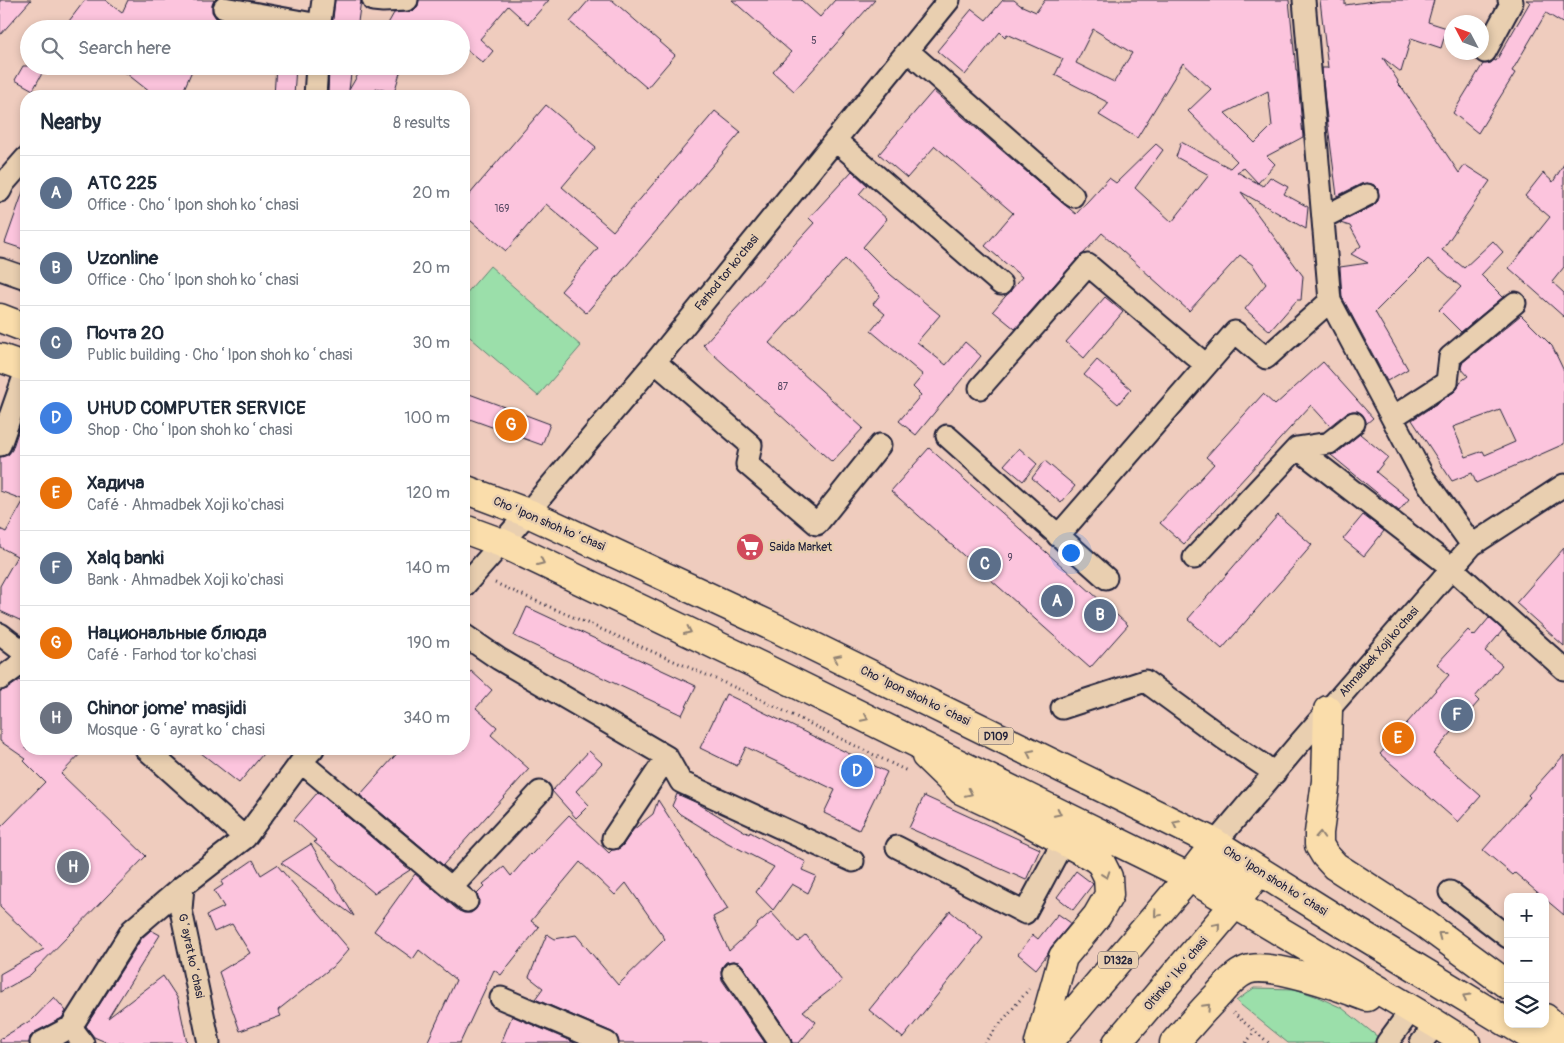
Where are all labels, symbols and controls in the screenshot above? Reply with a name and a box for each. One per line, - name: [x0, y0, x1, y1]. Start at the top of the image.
- north arrow: [1444, 15, 1489, 60]
- search box: [20, 20, 470, 75]
- icon: search: [38, 34, 66, 62]
- house number: 5: [811, 35, 817, 47]
- text: Search here: [78, 36, 171, 60]
- text: Nearby: [40, 109, 101, 136]
- text: 8 results: [393, 113, 450, 133]
- text: АТС 225: [87, 171, 157, 195]
- text: A: [51, 183, 61, 203]
- text: 20 m: [412, 183, 450, 203]
- text: Office · Choʻlpon shoh koʻchasi: [87, 195, 299, 215]
- house number: 169: [495, 203, 509, 215]
- street label: Farhod tor ko'chasi: [692, 232, 762, 314]
- text: Uzonline: [87, 246, 158, 270]
- text: B: [51, 258, 61, 278]
- text: 20 m: [412, 258, 450, 278]
- text: Office · Choʻlpon shoh koʻchasi: [87, 270, 299, 290]
- text: Почта 20: [87, 321, 164, 345]
- text: C: [51, 333, 61, 353]
- text: 30 m: [412, 333, 450, 353]
- text: Public building · Choʻlpon shoh koʻchasi: [87, 345, 352, 365]
- house number: 87: [778, 381, 789, 393]
- text: UHUD COMPUTER SERVICE: [87, 396, 306, 420]
- pin: G: [495, 406, 527, 444]
- text: D: [51, 408, 61, 428]
- text: 100 m: [404, 408, 450, 428]
- text: Shop · Choʻlpon shoh koʻchasi: [87, 420, 292, 440]
- text: Хадича: [87, 471, 144, 495]
- text: E: [52, 483, 60, 503]
- text: 120 m: [406, 483, 450, 503]
- street label: Choʻlpon shoh koʻchasi: [491, 494, 607, 554]
- text: Café · Ahmadbek Xoji ko'chasi: [87, 495, 284, 515]
- supermarket icon: Saida Market: [735, 532, 765, 562]
- place label: Saida Market: [769, 540, 832, 555]
- your location: [1058, 540, 1084, 566]
- pin: C: [969, 545, 1001, 583]
- text: Xalq banki: [87, 546, 164, 570]
- house number: 9: [1007, 552, 1013, 564]
- one-way arrow: [536, 555, 545, 566]
- text: F: [51, 558, 61, 578]
- text: 140 m: [406, 558, 450, 578]
- text: Bank · Ahmadbek Xoji ko'chasi: [87, 570, 283, 590]
- pin: A: [1041, 582, 1073, 620]
- pin: B: [1084, 596, 1116, 634]
- street label: Ahmadbek Xoji ko'chasi: [1336, 604, 1422, 700]
- text: Национальные блюда: [87, 621, 267, 645]
- one-way arrow: [683, 625, 692, 636]
- text: G: [51, 633, 61, 653]
- text: 190 m: [407, 633, 450, 653]
- text: Café · Farhod tor ko'chasi: [87, 645, 256, 665]
- one-way arrow: [834, 654, 843, 664]
- street label: Choʻlpon shoh koʻchasi: [858, 663, 972, 729]
- text: Chinor jome' masjidi: [87, 696, 246, 720]
- pin: F: [1441, 696, 1473, 734]
- text: H: [51, 708, 61, 728]
- text: 340 m: [403, 708, 450, 728]
- one-way arrow: [860, 711, 869, 722]
- pin: E: [1382, 719, 1414, 757]
- text: Mosque · Gʻayrat koʻchasi: [87, 720, 265, 740]
- road number: D109: [978, 728, 1014, 744]
- one-way arrow: [1027, 749, 1036, 759]
- pin: D: [841, 752, 873, 790]
- one-way arrow: [964, 787, 973, 798]
- one-way arrow: [1053, 806, 1062, 817]
- one-way arrow: [1173, 821, 1182, 831]
- one-way arrow: [1314, 831, 1325, 839]
- street label: Choʻlpon shoh koʻchasi: [1220, 843, 1330, 919]
- pin: H: [57, 848, 89, 886]
- one-way arrow: [1100, 870, 1110, 878]
- map controls: [1504, 893, 1549, 1028]
- button: +: [1504, 893, 1549, 938]
- one-way arrow: [1154, 908, 1163, 917]
- street label: Gʻayrat koʻchasi: [175, 912, 207, 1000]
- one-way arrow: [1211, 922, 1220, 931]
- one-way arrow: [1437, 932, 1447, 941]
- street label: Oltinkoʻl koʻchasi: [1141, 934, 1211, 1014]
- button: −: [1504, 938, 1549, 983]
- road number: D132a: [1098, 952, 1138, 968]
- button: layers: [1504, 983, 1549, 1028]
- one-way arrow: [1463, 994, 1472, 1004]
- one-way arrow: [1201, 1004, 1210, 1013]

